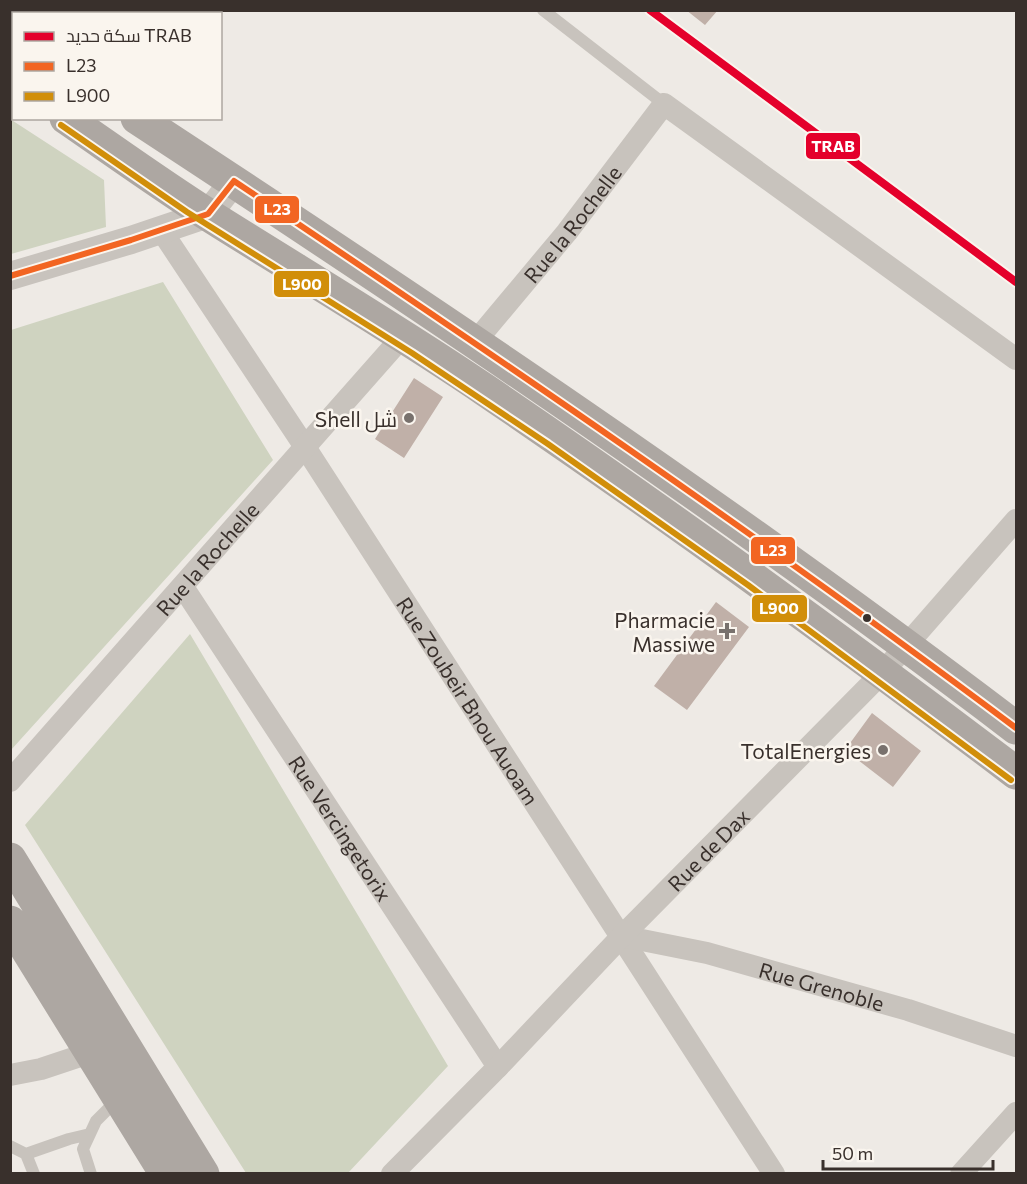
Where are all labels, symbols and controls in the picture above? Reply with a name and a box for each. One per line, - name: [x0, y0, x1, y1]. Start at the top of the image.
- legend: [12, 12, 222, 120]
- text: سكة حديد TRAB: [66, 24, 192, 46]
- text: L23: [66, 54, 97, 76]
- text: L900: [66, 84, 110, 106]
- line badge: TRAB: [805, 132, 861, 160]
- text: TRAB: [811, 136, 855, 155]
- street label: Rue la Rochelle: [518, 160, 626, 287]
- line badge: L23: [254, 195, 300, 224]
- text: L23: [263, 199, 291, 218]
- line badge: L900: [273, 270, 330, 298]
- text: L900: [282, 274, 322, 293]
- place label: Shell شل: [315, 406, 397, 433]
- marker: Shell شل: [402, 411, 416, 425]
- street label: Rue la Rochelle: [150, 497, 263, 620]
- line badge: L23: [750, 536, 796, 565]
- text: L23: [759, 540, 787, 559]
- street label: Rue Zoubeir Bnou Auoam: [392, 592, 545, 809]
- line badge: L900: [751, 594, 808, 623]
- text: L900: [759, 598, 799, 617]
- place label: Pharmacie Massiwe: [614, 607, 715, 656]
- unlabelled marker: [861, 612, 873, 624]
- marker: Pharmacie Massiwe: [720, 624, 734, 638]
- place label: TotalEnergies: [740, 738, 871, 763]
- marker: TotalEnergies: [876, 743, 890, 757]
- street label: Rue Vercingetorix: [284, 750, 398, 905]
- street label: Rue de Dax: [662, 803, 754, 896]
- street label: Rue Grenoble: [756, 956, 887, 1015]
- scale bar: [823, 1133, 992, 1171]
- text: 50 m: [832, 1142, 873, 1164]

